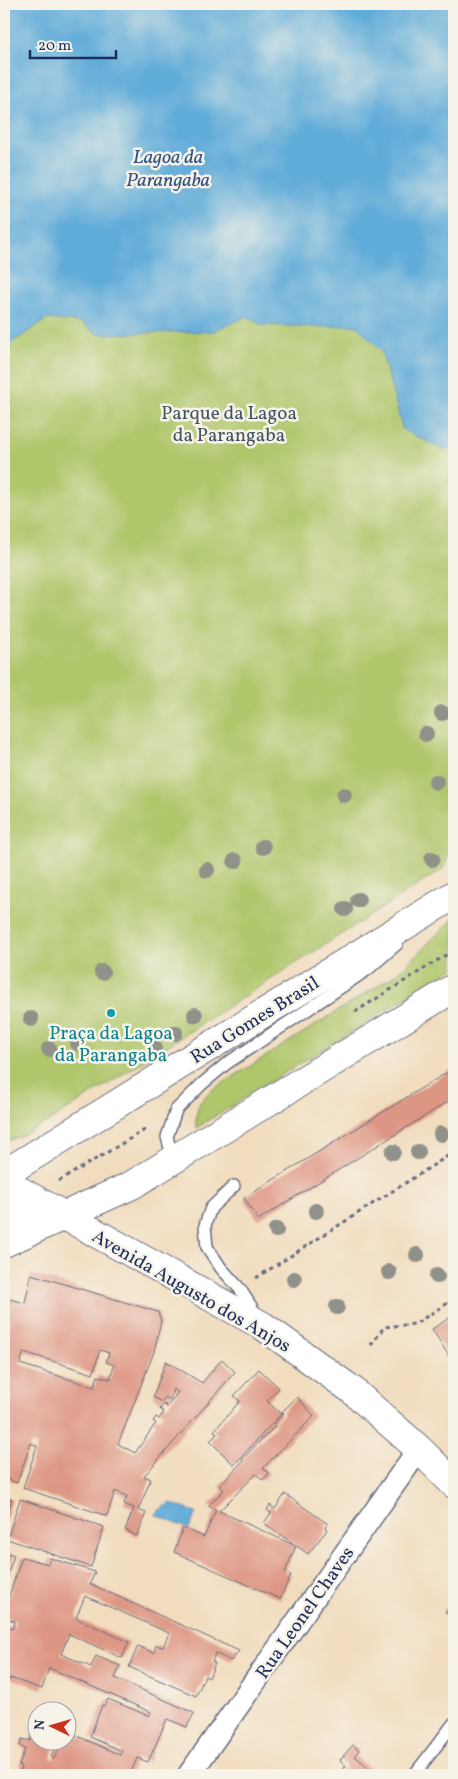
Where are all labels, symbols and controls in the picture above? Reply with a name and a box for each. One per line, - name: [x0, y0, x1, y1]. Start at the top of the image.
- scale bar: [30, 28, 116, 60]
- text: 20 m: [38, 36, 71, 57]
- water label: Lagoa da Parangaba: [126, 144, 210, 195]
- park label: Parque da Lagoa da Parangaba: [161, 401, 297, 449]
- street label: Rua Gomes Brasil: [186, 970, 325, 1071]
- marker: Praça da Lagoa da Parangaba: [105, 1007, 117, 1019]
- place label: Praça da Lagoa da Parangaba: [49, 1021, 173, 1069]
- street label: Avenida Augusto dos Anjos: [87, 1224, 295, 1359]
- street label: Rua Leonel Chaves: [250, 1542, 361, 1685]
- north arrow: [28, 1702, 78, 1752]
- text: N: [31, 1719, 50, 1731]

